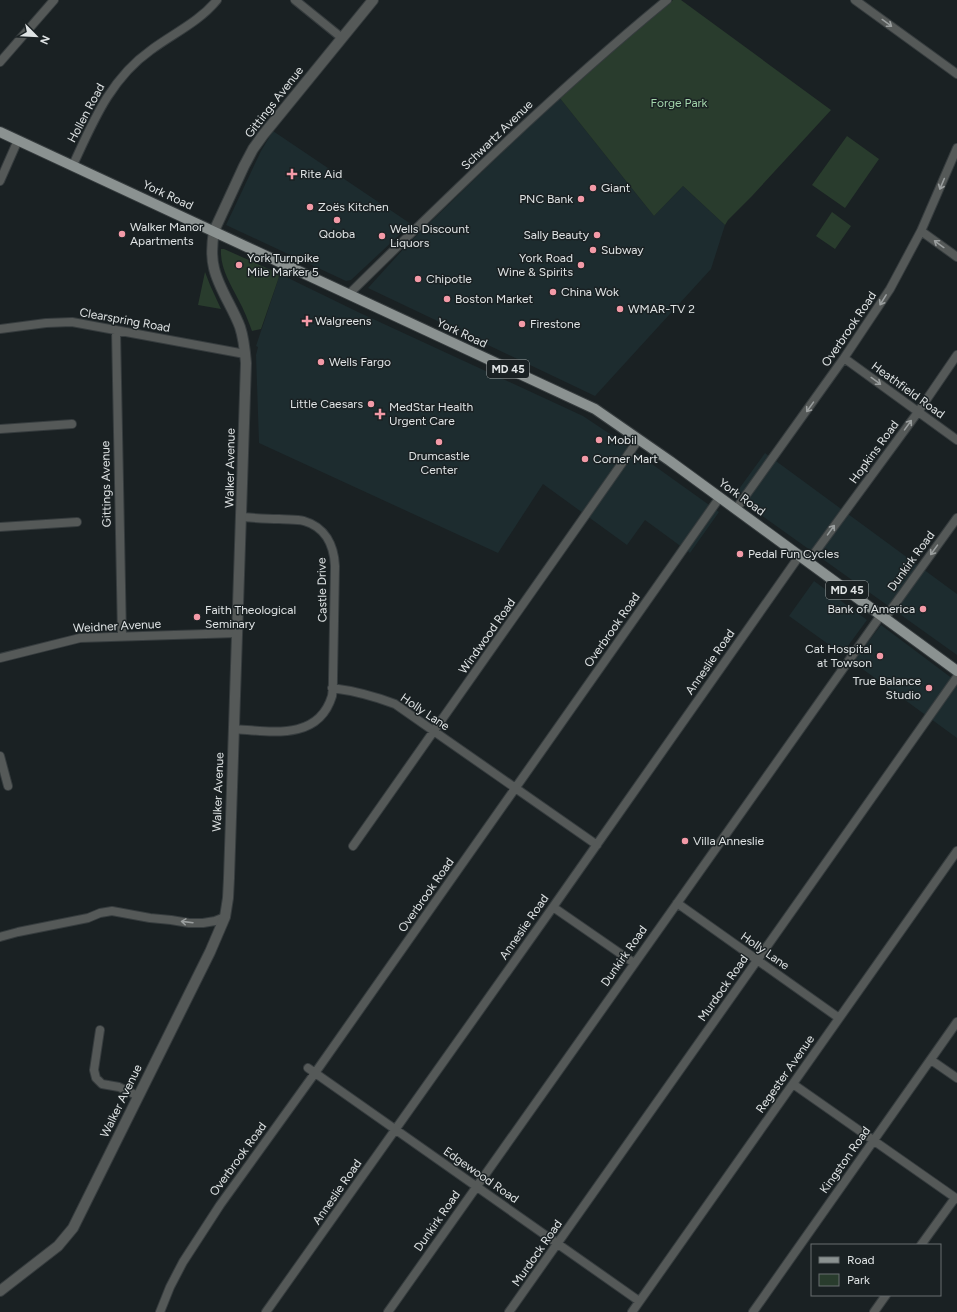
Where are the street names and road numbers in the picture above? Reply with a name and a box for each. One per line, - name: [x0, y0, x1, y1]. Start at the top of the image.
- street label: Gittings Avenue: [242, 63, 306, 140]
- street label: Hollen Road: [65, 81, 107, 145]
- street label: Schwartz Avenue: [458, 97, 536, 173]
- street label: York Road: [141, 177, 195, 213]
- street label: Overbrook Road: [819, 289, 879, 369]
- street label: Clearspring Road: [79, 305, 171, 335]
- street label: York Road: [435, 315, 489, 351]
- street label: Heathfield Road: [869, 359, 947, 421]
- road number: MD 45: [487, 360, 529, 378]
- street label: Hopkins Road: [846, 418, 902, 486]
- street label: Walker Avenue: [222, 428, 238, 508]
- street label: Gittings Avenue: [98, 440, 114, 527]
- street label: York Road: [716, 475, 768, 519]
- street label: Dunkirk Road: [885, 528, 937, 594]
- street label: Castle Drive: [314, 557, 330, 623]
- road number: MD 45: [826, 581, 868, 599]
- street label: Overbrook Road: [581, 590, 643, 670]
- street label: Windwood Road: [456, 596, 518, 676]
- street label: Weidner Avenue: [73, 617, 162, 635]
- street label: Anneslie Road: [682, 627, 738, 697]
- street label: Holly Lane: [398, 691, 453, 734]
- street label: Walker Avenue: [210, 752, 226, 832]
- street label: Overbrook Road: [395, 855, 457, 935]
- street label: Anneslie Road: [496, 892, 552, 962]
- street label: Dunkirk Road: [598, 923, 650, 989]
- street label: Holly Lane: [738, 929, 792, 973]
- street label: Murdock Road: [695, 952, 751, 1024]
- street label: Regester Avenue: [753, 1032, 817, 1116]
- street label: Walker Avenue: [97, 1062, 145, 1140]
- street label: Overbrook Road: [207, 1120, 269, 1198]
- street label: Kingston Road: [817, 1124, 873, 1196]
- street label: Edgewood Road: [441, 1144, 521, 1206]
- street label: Anneslie Road: [309, 1157, 365, 1227]
- street label: Dunkirk Road: [411, 1188, 463, 1254]
- street label: Murdock Road: [509, 1217, 565, 1289]

